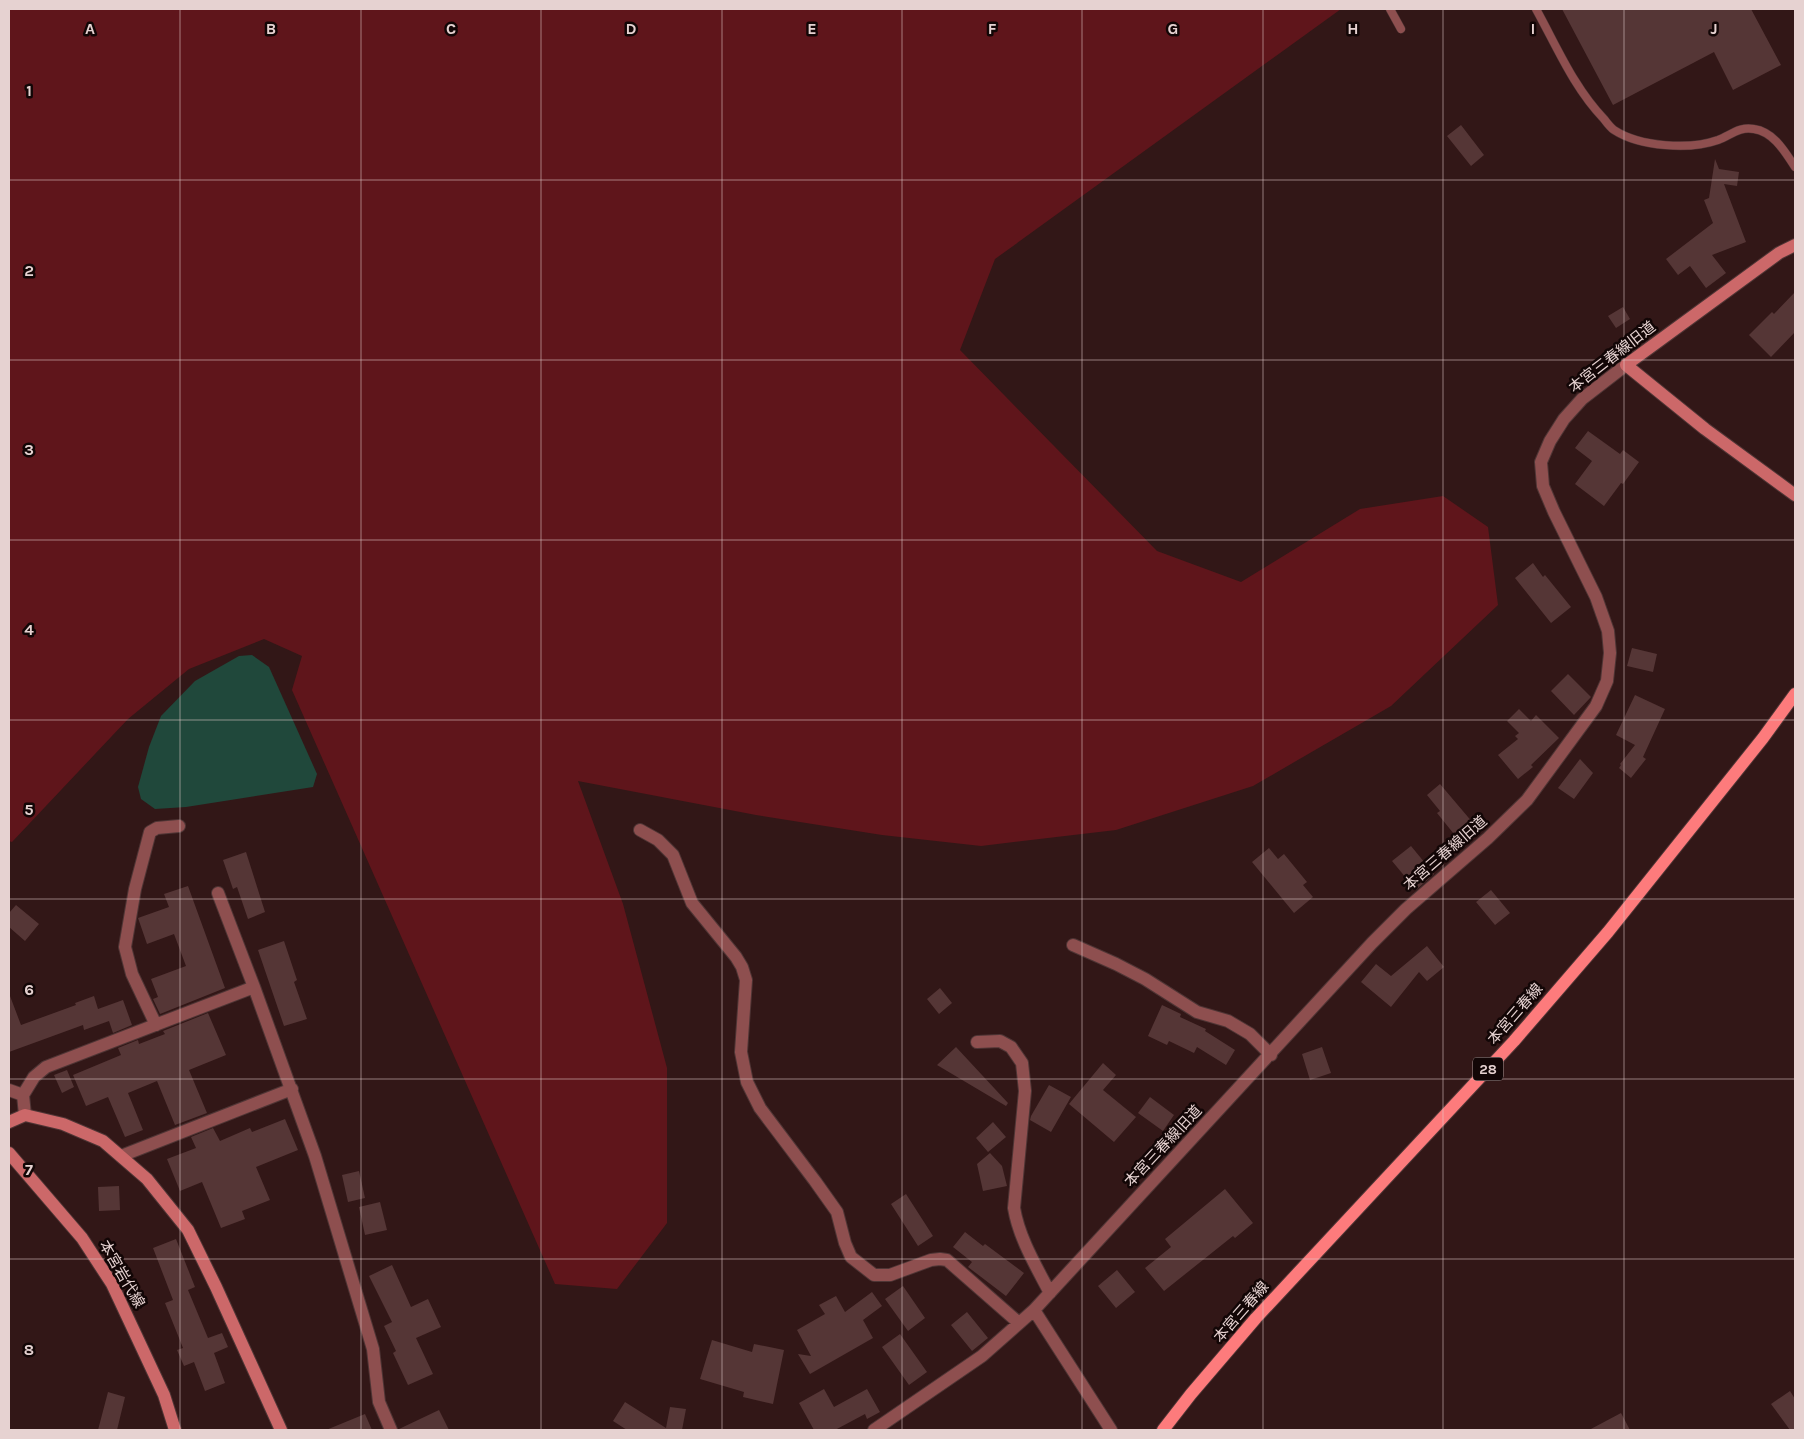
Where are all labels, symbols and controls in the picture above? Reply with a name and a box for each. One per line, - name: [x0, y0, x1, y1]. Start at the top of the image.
- text: A: [85, 19, 95, 38]
- text: B: [266, 19, 276, 38]
- text: C: [446, 19, 456, 38]
- text: D: [626, 19, 637, 38]
- text: E: [807, 19, 817, 38]
- text: F: [988, 19, 997, 38]
- text: G: [1168, 19, 1178, 38]
- text: H: [1347, 19, 1359, 38]
- text: I: [1531, 19, 1535, 38]
- text: J: [1710, 19, 1718, 38]
- text: 1: [26, 81, 32, 100]
- text: 2: [24, 261, 34, 280]
- street label: 本宮三春線旧道: [1565, 318, 1659, 396]
- text: 3: [24, 440, 34, 459]
- text: 4: [24, 620, 34, 639]
- text: 5: [24, 800, 34, 819]
- street label: 本宮三春線旧道: [1399, 812, 1491, 894]
- text: 6: [24, 980, 34, 999]
- street label: 本宮三春線: [1484, 980, 1546, 1048]
- road number: 28: [1473, 1058, 1503, 1080]
- street label: 本宮三春線旧道: [1121, 1101, 1205, 1191]
- text: 7: [25, 1160, 33, 1179]
- street label: 本宮岩代線: [95, 1237, 149, 1311]
- street label: 本宮三春線: [1210, 1278, 1272, 1346]
- text: 8: [24, 1340, 34, 1359]

